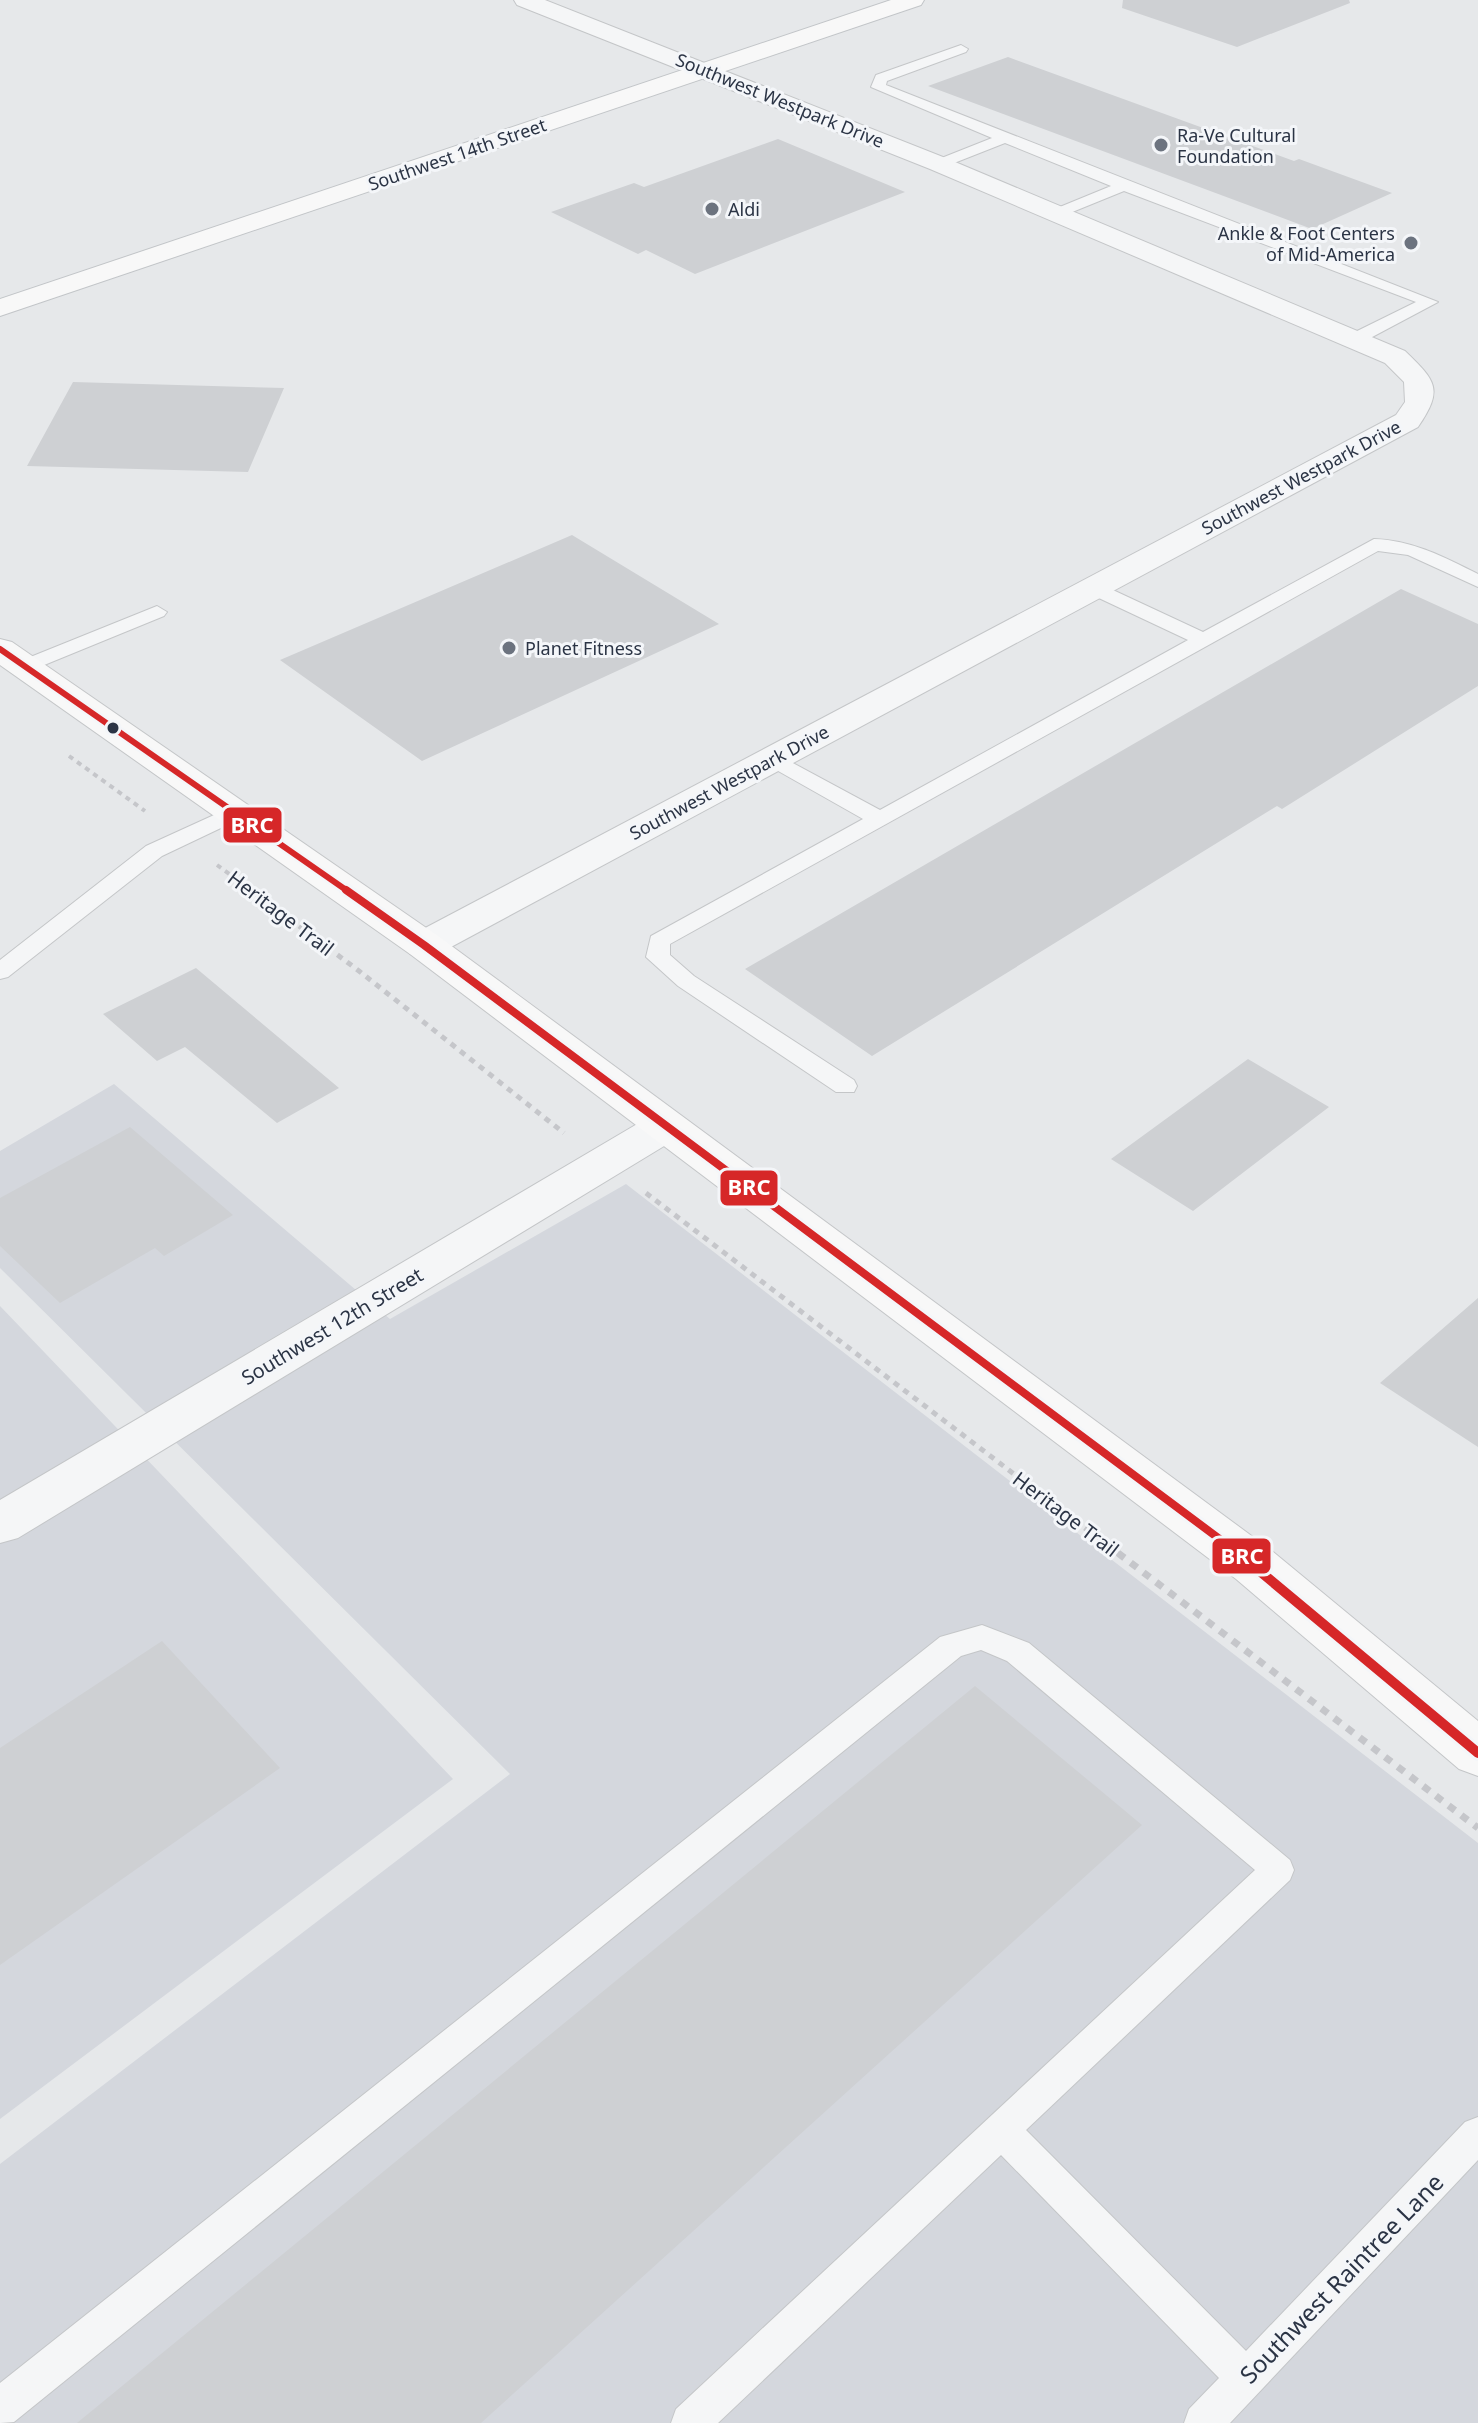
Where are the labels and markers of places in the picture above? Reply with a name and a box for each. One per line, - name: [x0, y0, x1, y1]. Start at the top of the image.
- place label: Ra-Ve Cultural Foundation: [1177, 123, 1296, 168]
- marker: Ra-Ve Cultural Foundation: [1152, 136, 1170, 154]
- place label: Aldi: [728, 197, 760, 221]
- marker: Aldi: [703, 200, 721, 218]
- place label: Ankle & Foot Centers of Mid-America: [1218, 221, 1395, 266]
- marker: Ankle & Foot Centers of Mid-America: [1402, 234, 1420, 252]
- place label: Planet Fitness: [525, 636, 642, 660]
- marker: Planet Fitness: [500, 639, 518, 657]
- unlabelled marker: [105, 720, 121, 736]

